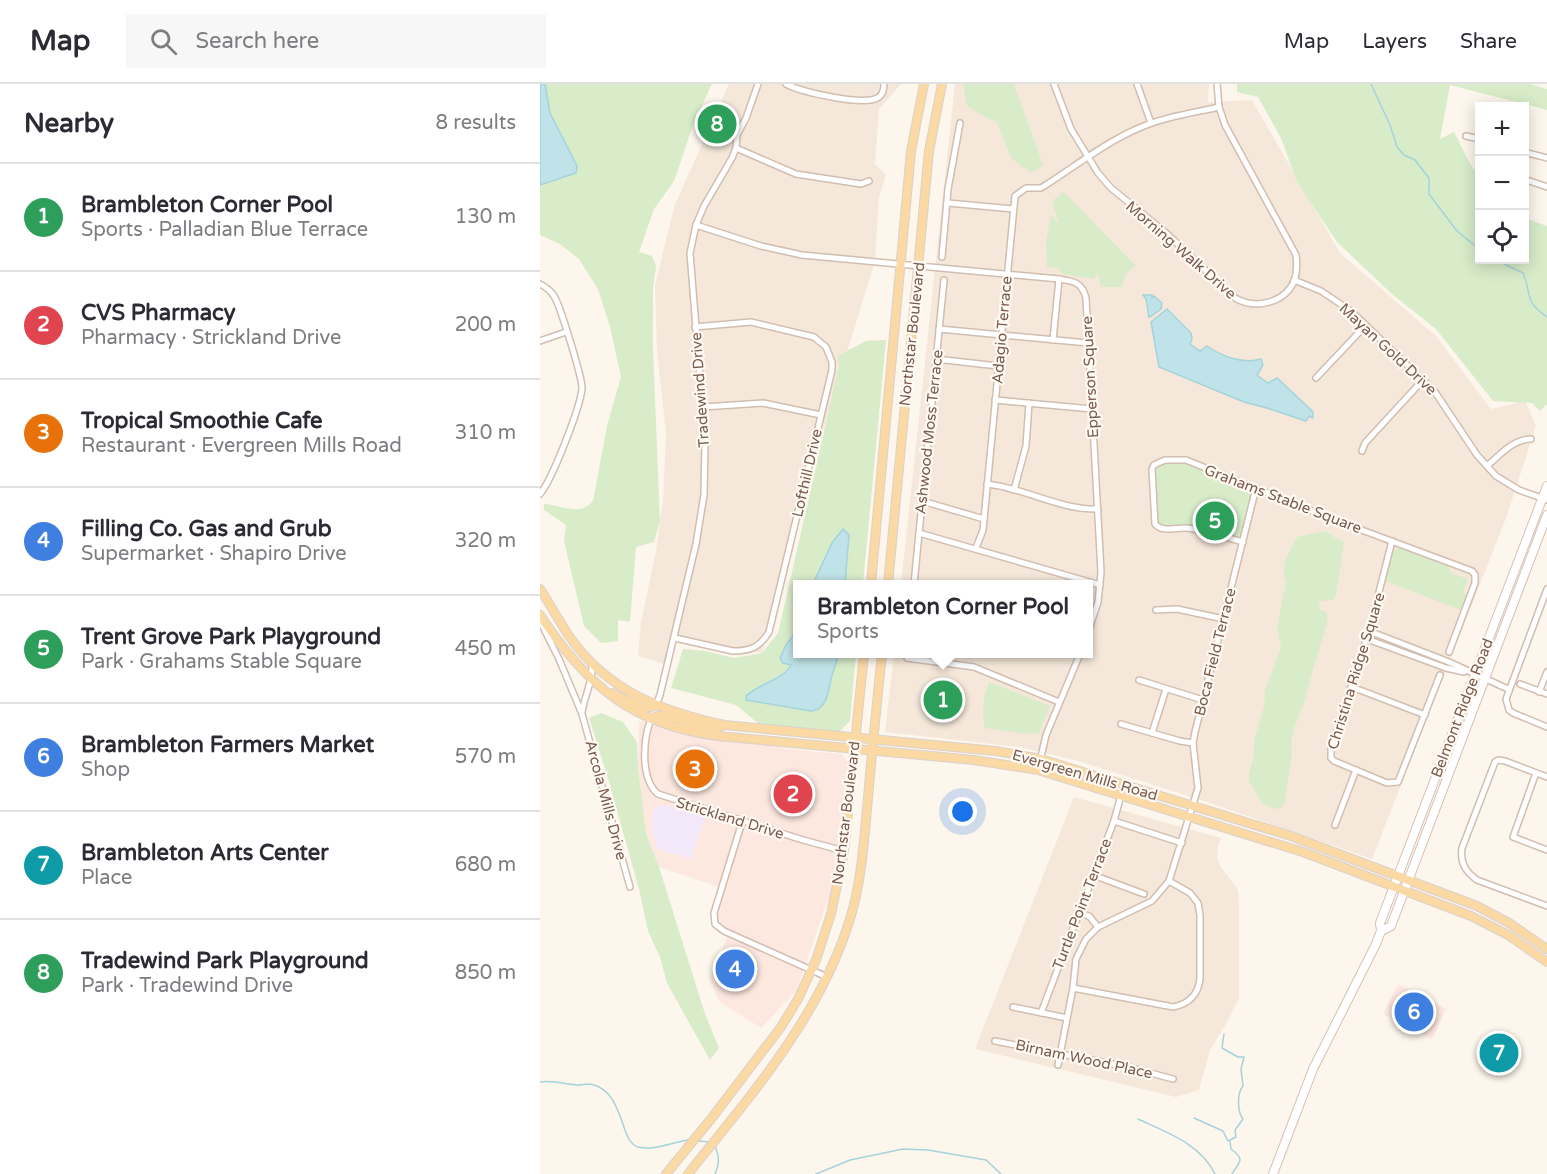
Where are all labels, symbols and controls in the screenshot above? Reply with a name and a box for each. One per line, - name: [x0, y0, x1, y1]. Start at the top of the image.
- search box: [126, 14, 546, 68]
- text: Map: [30, 24, 90, 58]
- icon: search: [147, 25, 180, 58]
- text: Search here: [195, 28, 319, 54]
- text: Map: [1284, 29, 1329, 54]
- text: Layers: [1362, 29, 1427, 54]
- text: Share: [1460, 29, 1517, 54]
- pin: 8: [698, 102, 736, 147]
- map controls: [1475, 102, 1529, 264]
- button: +: [1475, 102, 1529, 156]
- text: Nearby: [24, 108, 114, 139]
- text: 8 results: [436, 111, 516, 135]
- button: −: [1475, 156, 1529, 210]
- text: Brambleton Corner Pool: [81, 192, 333, 218]
- street label: Morning Walk Drive: [1122, 197, 1240, 303]
- text: 1: [37, 205, 50, 229]
- text: 130 m: [455, 205, 516, 229]
- button: locate: [1475, 210, 1529, 264]
- text: Sports · Palladian Blue Terrace: [81, 218, 368, 242]
- street label: Northstar Boulevard: [895, 261, 929, 407]
- street label: Adagio Terrace: [988, 275, 1016, 385]
- street label: Mayan Gold Drive: [1336, 299, 1440, 399]
- text: CVS Pharmacy: [81, 300, 236, 326]
- text: 2: [37, 313, 50, 337]
- text: 200 m: [455, 313, 516, 337]
- street label: Epperson Square: [1078, 315, 1102, 439]
- text: Pharmacy · Strickland Drive: [81, 326, 341, 350]
- street label: Tradewind Drive: [687, 332, 713, 448]
- street label: Ashwood Moss Terrace: [911, 349, 947, 515]
- text: Tropical Smoothie Cafe: [81, 408, 322, 434]
- text: 3: [37, 421, 50, 445]
- text: 310 m: [455, 421, 516, 445]
- street label: Lofthill Drive: [788, 427, 826, 519]
- text: Restaurant · Evergreen Mills Road: [81, 434, 402, 458]
- street label: Grahams Stable Square: [1202, 461, 1364, 537]
- pin: 5: [1196, 498, 1234, 544]
- text: Filling Co. Gas and Grub: [81, 516, 332, 542]
- text: 4: [37, 529, 50, 553]
- text: 320 m: [455, 529, 516, 553]
- text: Supermarket · Shapiro Drive: [81, 542, 347, 566]
- popup: [793, 580, 1093, 658]
- street label: Boca Field Terrace: [1190, 586, 1240, 718]
- street label: Christina Ridge Square: [1324, 590, 1388, 752]
- text: Brambleton Corner Pool: [817, 594, 1069, 620]
- text: Sports: [817, 620, 879, 644]
- text: Trent Grove Park Playground: [81, 624, 381, 650]
- street label: Belmont Ridge Road: [1427, 636, 1497, 780]
- text: 5: [37, 637, 50, 661]
- text: 450 m: [455, 637, 516, 661]
- text: Park · Grahams Stable Square: [81, 650, 362, 674]
- pin: 1: [924, 678, 962, 722]
- text: Brambleton Farmers Market: [81, 732, 374, 758]
- street label: Arcola Mills Drive: [581, 738, 631, 862]
- street label: Northstar Boulevard: [828, 740, 864, 886]
- text: 6: [37, 745, 50, 769]
- text: 570 m: [455, 745, 516, 769]
- pin: 3: [676, 746, 714, 792]
- street label: Evergreen Mills Road: [1010, 746, 1160, 804]
- text: Shop: [81, 758, 130, 782]
- pin: 2: [774, 772, 812, 816]
- street label: Strickland Drive: [674, 793, 786, 843]
- your location: [948, 797, 977, 826]
- street label: Turtle Point Terrace: [1049, 836, 1115, 972]
- text: Brambleton Arts Center: [81, 840, 329, 866]
- text: 7: [37, 853, 50, 877]
- text: 680 m: [455, 853, 516, 877]
- text: Place: [81, 866, 132, 890]
- pin: 4: [716, 946, 754, 992]
- text: Tradewind Park Playground: [81, 948, 369, 974]
- text: 8: [37, 961, 50, 985]
- text: 850 m: [455, 961, 516, 985]
- text: Park · Tradewind Drive: [81, 974, 293, 998]
- pin: 6: [1394, 990, 1434, 1034]
- pin: 7: [1480, 1030, 1518, 1076]
- street label: Birnam Wood Place: [1014, 1036, 1154, 1082]

